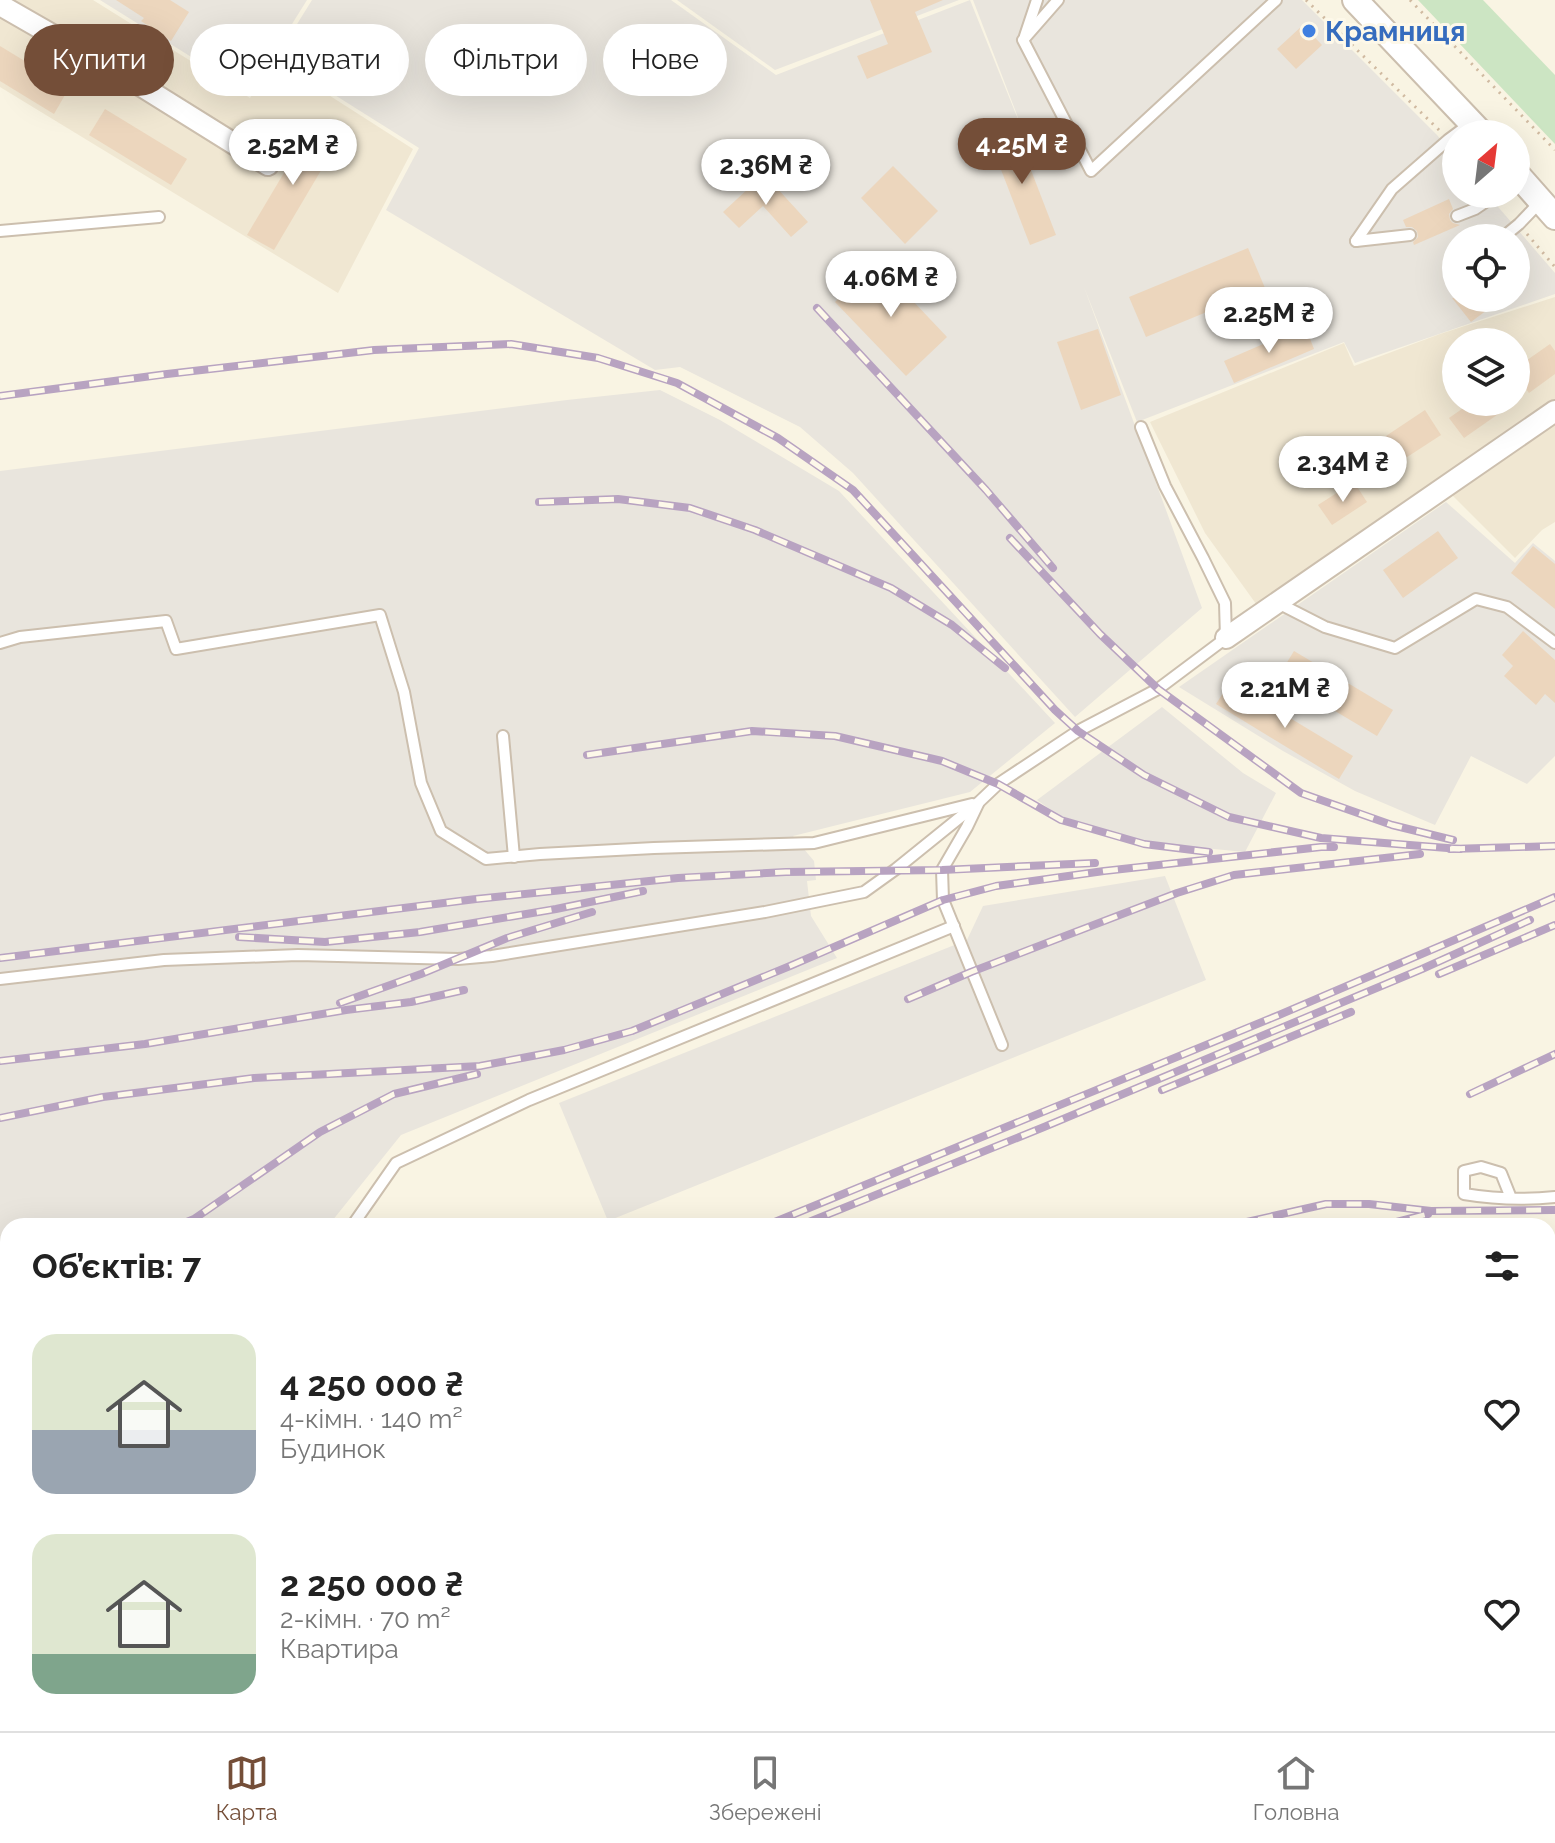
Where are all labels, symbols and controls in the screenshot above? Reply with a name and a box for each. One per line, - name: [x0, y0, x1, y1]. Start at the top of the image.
- place label: Крамниця: [1325, 15, 1465, 48]
- marker: Крамниця: [1300, 22, 1318, 40]
- chip: Купити: [24, 24, 174, 96]
- chip: Орендувати: [190, 24, 409, 96]
- chip: Фільтри: [425, 24, 587, 96]
- chip: Нове: [603, 24, 727, 96]
- pin: 4.25M ₴: [948, 118, 1096, 186]
- pin: 2.52M ₴: [219, 119, 367, 187]
- north arrow: [1442, 120, 1530, 208]
- map controls: [1442, 120, 1530, 416]
- text: 4.25M ₴: [976, 129, 1068, 159]
- text: 2.52M ₴: [247, 130, 339, 160]
- pin: 2.36M ₴: [692, 139, 840, 207]
- text: 2.36M ₴: [719, 150, 813, 180]
- button: locate: [1442, 224, 1530, 312]
- pin: 4.06M ₴: [817, 251, 965, 319]
- text: 4.06M ₴: [843, 262, 939, 292]
- pin: 2.25M ₴: [1195, 287, 1343, 355]
- text: 2.25M ₴: [1223, 298, 1315, 328]
- button: layers: [1442, 328, 1530, 416]
- pin: 2.34M ₴: [1269, 436, 1417, 504]
- text: 2.34M ₴: [1297, 447, 1389, 477]
- pin: 2.21M ₴: [1211, 662, 1359, 730]
- text: 2.21M ₴: [1240, 673, 1330, 703]
- icon: filters: [1480, 1244, 1524, 1288]
- text: Об’єктів: 7: [32, 1246, 201, 1286]
- text: 4 250 000 ₴: [280, 1364, 464, 1404]
- icon: home: [96, 1366, 192, 1462]
- icon: heart: [1480, 1392, 1524, 1436]
- text: 4-кімн. · 140 m²: [280, 1404, 463, 1434]
- text: Будинок: [280, 1434, 386, 1464]
- text: 2 250 000 ₴: [280, 1564, 463, 1604]
- icon: home: [96, 1566, 192, 1662]
- icon: heart: [1480, 1592, 1524, 1636]
- text: 2-кімн. · 70 m²: [280, 1604, 451, 1634]
- text: Квартира: [280, 1634, 399, 1664]
- tab: Карта: [216, 1751, 278, 1825]
- tab: Збережені: [709, 1751, 821, 1825]
- tab: Головна: [1253, 1751, 1339, 1825]

